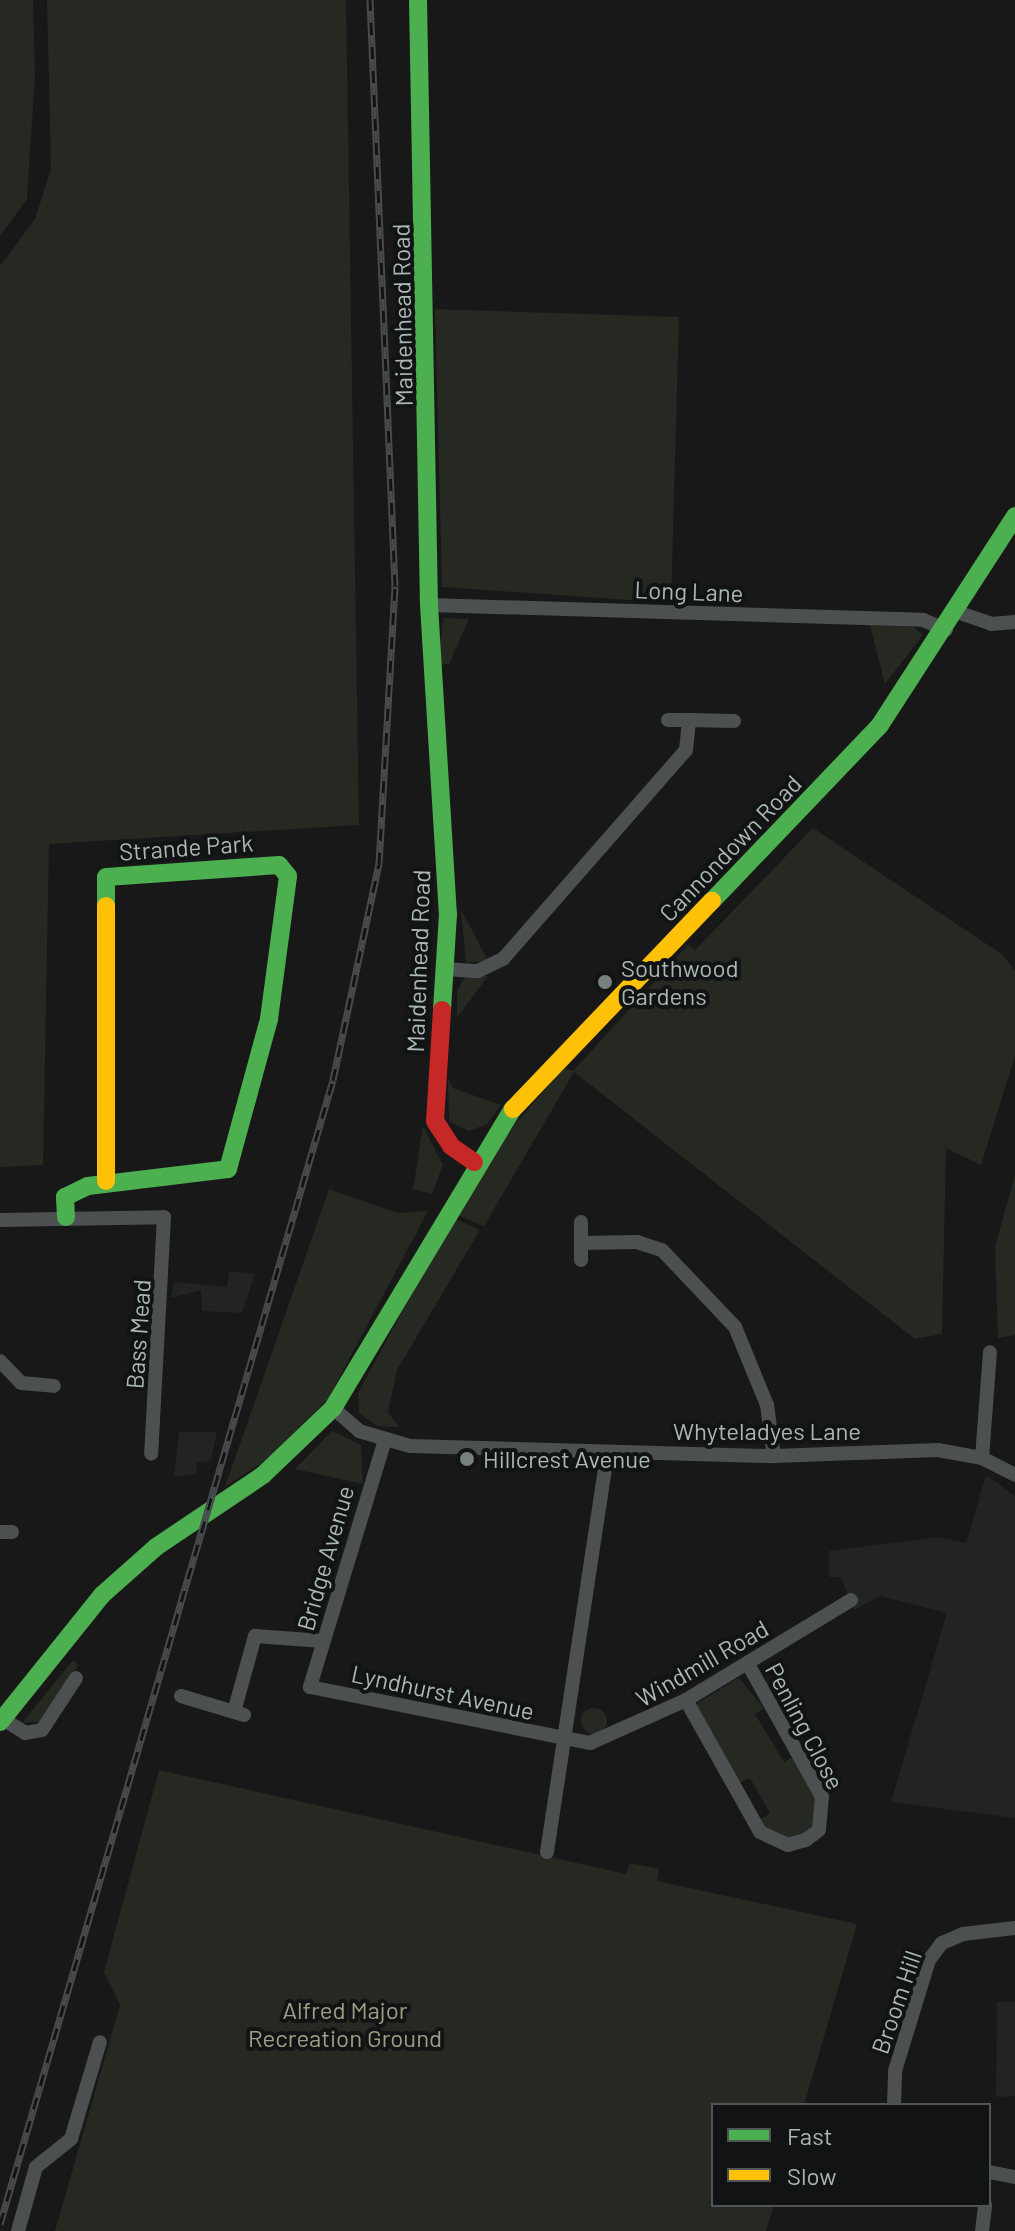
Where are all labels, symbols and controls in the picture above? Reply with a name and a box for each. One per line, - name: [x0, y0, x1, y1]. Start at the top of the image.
- street label: Maidenhead Road: [386, 223, 418, 407]
- street label: Long Lane: [634, 575, 744, 607]
- street label: Cannondown Road: [653, 769, 807, 927]
- street label: Strande Park: [118, 828, 254, 866]
- street label: Maidenhead Road: [400, 869, 436, 1053]
- place label: Southwood Gardens: [621, 954, 739, 1010]
- marker: Southwood Gardens: [596, 973, 614, 991]
- street label: Bass Mead: [120, 1278, 156, 1390]
- street label: Whyteladyes Lane: [673, 1417, 861, 1445]
- place label: Hillcrest Avenue: [483, 1445, 651, 1473]
- marker: Hillcrest Avenue: [458, 1450, 476, 1468]
- street label: Bridge Avenue: [291, 1482, 359, 1634]
- street label: Windmill Road: [631, 1614, 773, 1712]
- street label: Penling Close: [760, 1658, 850, 1794]
- street label: Lyndhurst Avenue: [349, 1659, 537, 1725]
- street label: Broom Hill: [865, 1947, 927, 2057]
- park label: Alfred Major Recreation Ground: [248, 1996, 442, 2052]
- legend: [711, 2103, 991, 2207]
- text: Fast: [787, 2121, 832, 2150]
- text: Slow: [787, 2161, 836, 2190]

